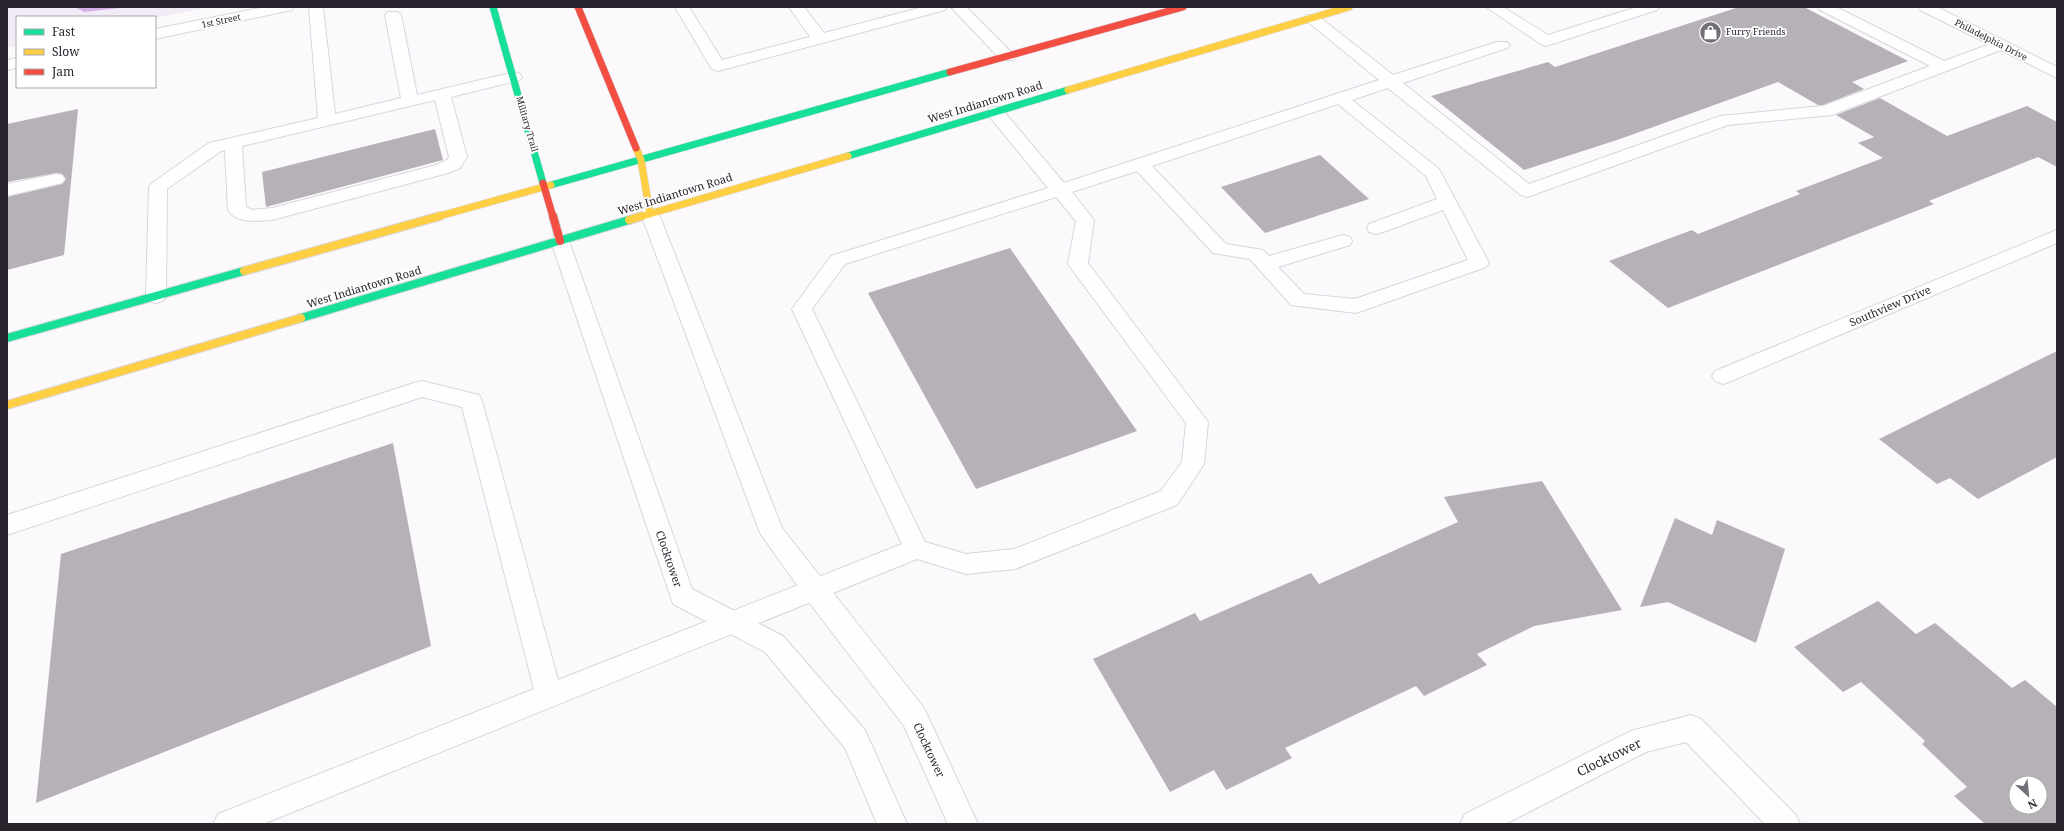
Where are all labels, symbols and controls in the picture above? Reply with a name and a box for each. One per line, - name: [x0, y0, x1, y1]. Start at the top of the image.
- street label: 1st Street: [200, 10, 242, 31]
- legend: [16, 16, 156, 88]
- street label: Philadelphia Drive: [1953, 16, 2030, 64]
- shop icon: Furry Friends: [1698, 19, 1724, 45]
- text: Fast: [52, 23, 75, 40]
- place label: Furry Friends: [1726, 25, 1786, 38]
- text: Slow: [52, 43, 80, 60]
- text: Jam: [51, 63, 74, 80]
- street label: West Indiantown Road: [926, 77, 1044, 126]
- street label: Military Trail: [513, 95, 542, 153]
- street label: West Indiantown Road: [616, 169, 734, 218]
- street label: West Indiantown Road: [305, 262, 423, 311]
- street label: Southview Drive: [1847, 282, 1933, 329]
- street label: Clocktower: [653, 528, 686, 590]
- street label: Clocktower: [910, 720, 949, 780]
- street label: Clocktower: [1574, 734, 1644, 780]
- north arrow: [2008, 775, 2048, 815]
- text: N: [2025, 796, 2040, 813]

